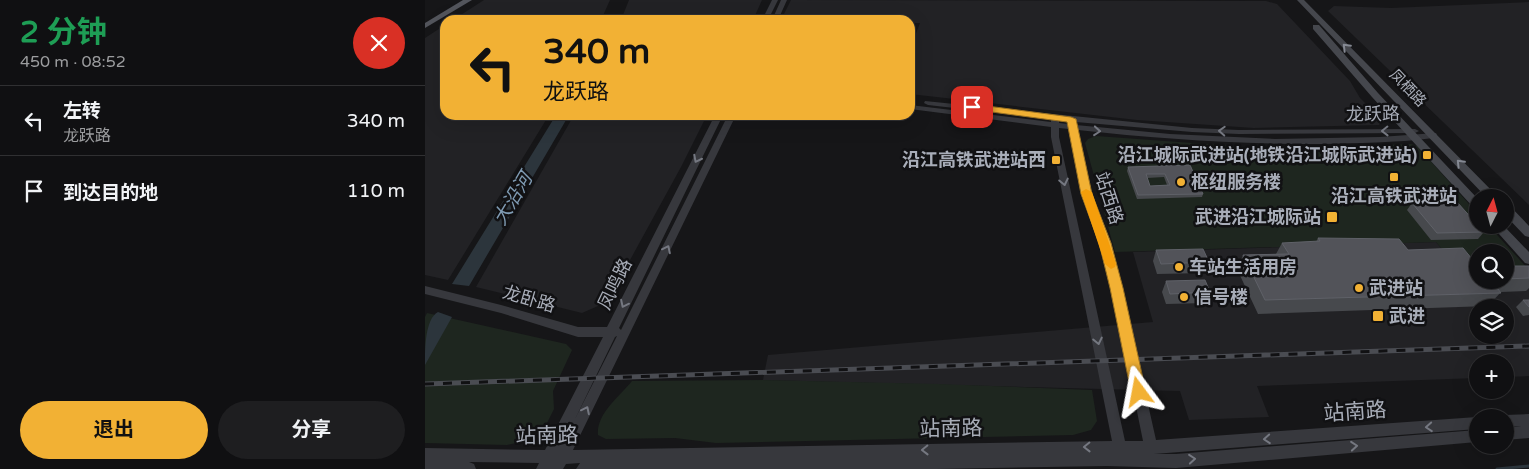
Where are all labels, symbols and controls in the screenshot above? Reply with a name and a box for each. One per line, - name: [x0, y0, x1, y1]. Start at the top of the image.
- text: 2 分钟: [20, 14, 107, 51]
- button: close: [353, 17, 405, 69]
- text: 340 m: [543, 31, 650, 73]
- icon: left: [460, 35, 525, 100]
- one-way arrow: [1343, 44, 1352, 53]
- text: 450 m · 08:52: [20, 52, 126, 72]
- street label: 凤栖路: [1386, 66, 1430, 110]
- text: 龙跃路: [543, 79, 609, 105]
- pin: [951, 86, 993, 128]
- icon: arrive: [958, 93, 986, 121]
- text: 左转: [63, 100, 101, 122]
- street label: 龙跃路: [1346, 103, 1400, 125]
- icon: left: [20, 107, 48, 135]
- text: 340 m: [347, 110, 405, 132]
- one-way arrow: [1094, 125, 1102, 136]
- one-way arrow: [1380, 125, 1388, 136]
- text: 龙跃路: [63, 126, 111, 146]
- one-way arrow: [1218, 126, 1226, 136]
- place label: 沿江城际武进站(地铁沿江城际武进站): [1118, 144, 1417, 166]
- place label: 沿江高铁武进站西: [902, 149, 1046, 171]
- marker: 沿江城际武进站(地铁沿江城际武进站): [1421, 149, 1433, 161]
- one-way arrow: [693, 153, 703, 162]
- marker: 沿江高铁武进站西: [1050, 154, 1062, 166]
- one-way arrow: [1457, 159, 1466, 168]
- water label: 大沿河: [489, 165, 539, 229]
- street label: 站西路: [1090, 169, 1128, 227]
- place label: 枢纽服务楼: [1191, 171, 1281, 193]
- marker: 沿江高铁武进站: [1388, 171, 1400, 183]
- marker: 枢纽服务楼: [1175, 176, 1187, 188]
- icon: arrive: [20, 177, 48, 205]
- one-way arrow: [1059, 178, 1069, 187]
- text: 110 m: [347, 180, 405, 202]
- text: 到达目的地: [63, 182, 158, 204]
- place label: 沿江高铁武进站: [1331, 185, 1457, 207]
- north arrow: [1469, 189, 1514, 234]
- map controls: [1469, 189, 1514, 454]
- place label: 武进沿江城际站: [1195, 206, 1321, 228]
- marker: 武进沿江城际站: [1325, 210, 1339, 224]
- button: search: [1469, 244, 1514, 289]
- one-way arrow: [661, 245, 671, 254]
- street label: 凤鸣路: [593, 255, 637, 313]
- place label: 车站生活用房: [1189, 256, 1297, 278]
- marker: 车站生活用房: [1173, 261, 1185, 273]
- place label: 武进站: [1369, 277, 1423, 299]
- street label: 龙卧路: [500, 281, 558, 317]
- marker: 武进站: [1353, 282, 1365, 294]
- place label: 信号楼: [1194, 286, 1248, 308]
- marker: 信号楼: [1178, 291, 1190, 303]
- one-way arrow: [620, 299, 630, 308]
- button: layers: [1469, 299, 1514, 344]
- place label: 武进: [1389, 305, 1425, 327]
- marker: 武进: [1371, 309, 1385, 323]
- one-way arrow: [1092, 337, 1103, 346]
- button: +: [1469, 354, 1514, 399]
- position arrow: [1112, 365, 1164, 417]
- street label: 站南路: [1323, 397, 1387, 427]
- button: 退出: [20, 401, 208, 459]
- button: 分享: [218, 401, 405, 459]
- one-way arrow: [579, 406, 589, 415]
- button: −: [1469, 409, 1514, 454]
- street label: 站南路: [919, 416, 983, 442]
- one-way arrow: [1425, 421, 1433, 432]
- street label: 站南路: [515, 423, 579, 449]
- one-way arrow: [1263, 433, 1271, 444]
- one-way arrow: [1083, 441, 1091, 452]
- one-way arrow: [1350, 441, 1358, 452]
- one-way arrow: [920, 444, 928, 455]
- one-way arrow: [1188, 454, 1196, 465]

